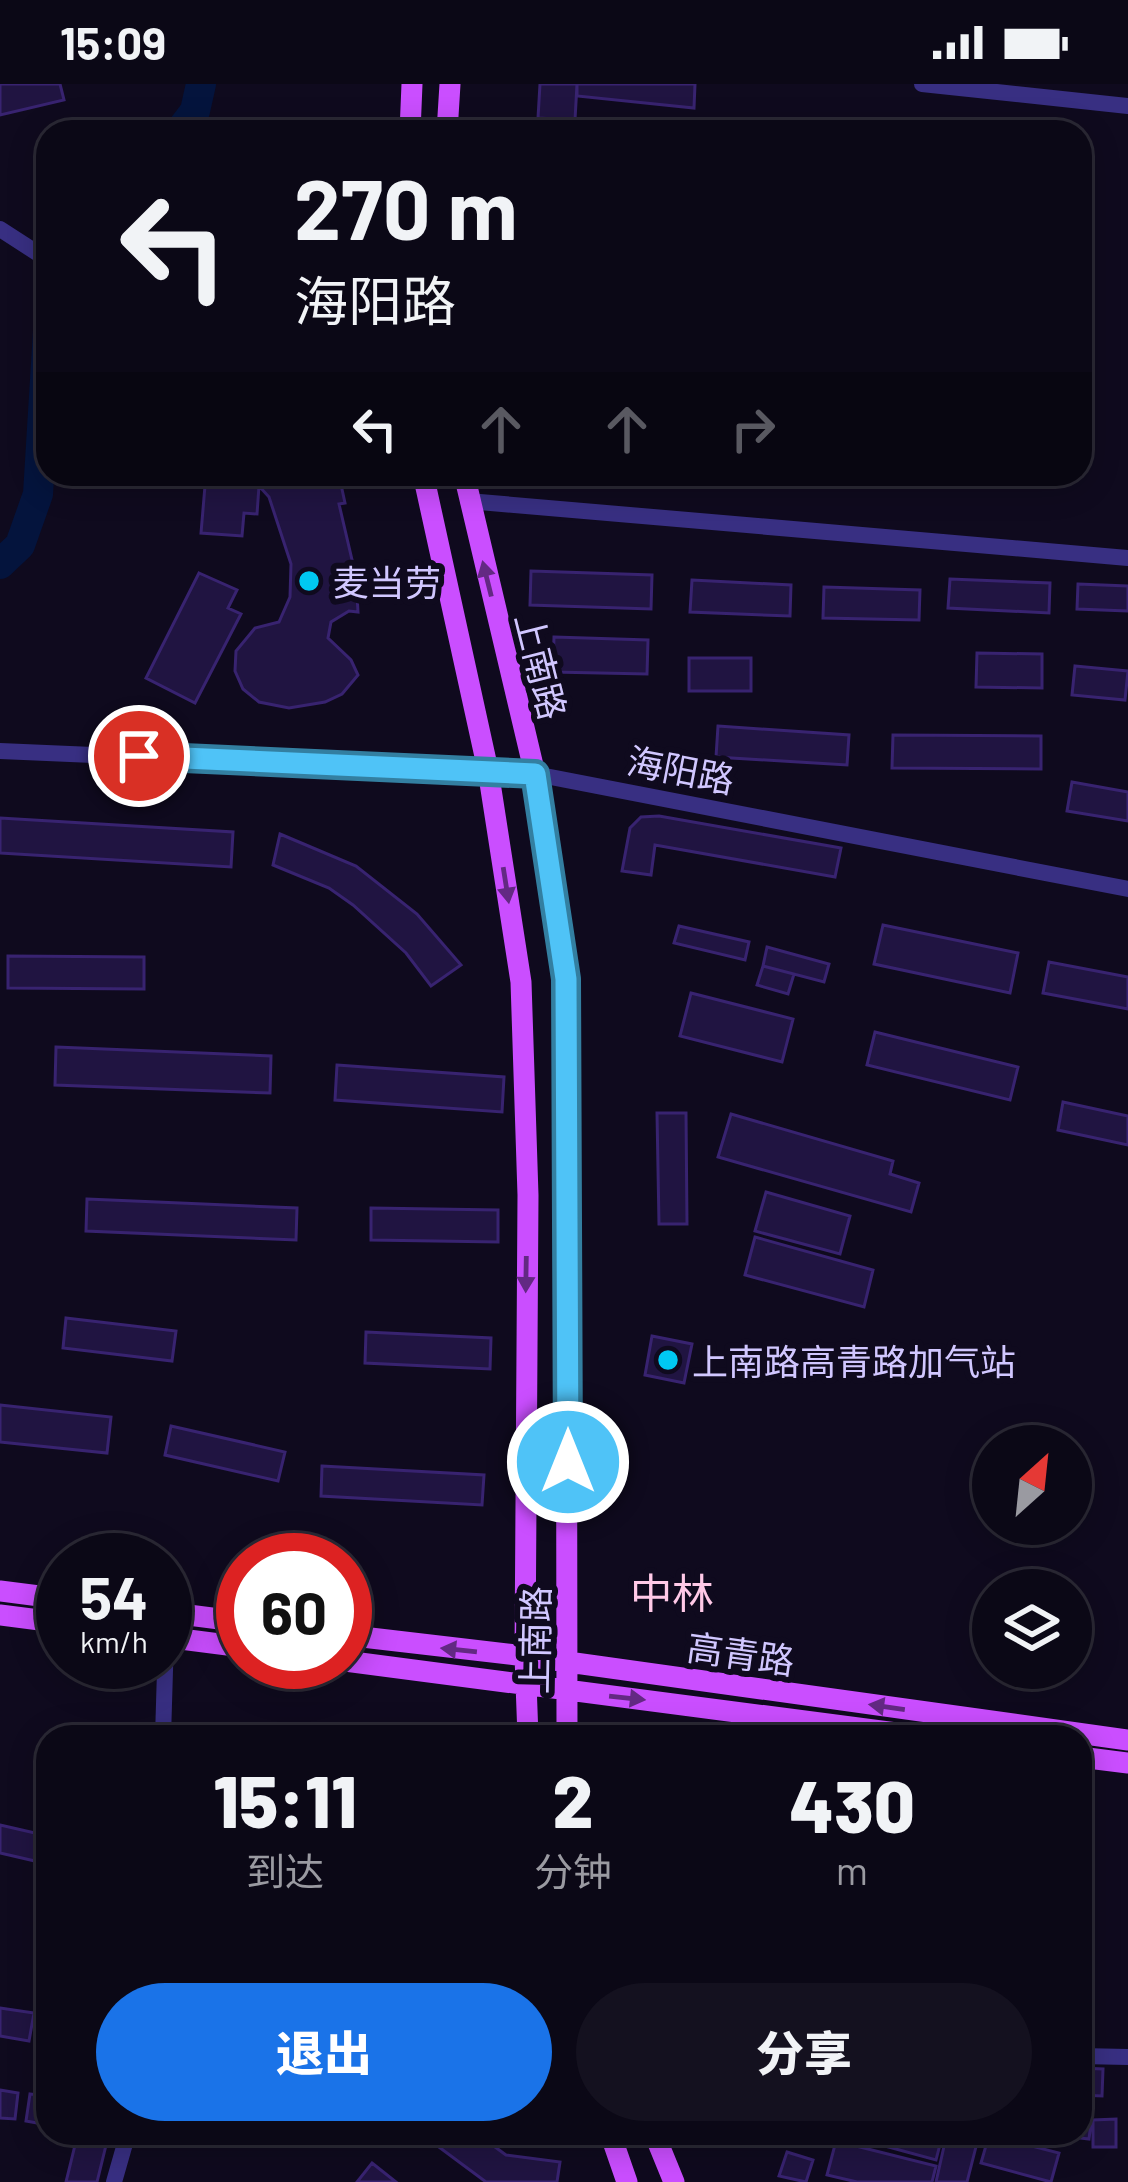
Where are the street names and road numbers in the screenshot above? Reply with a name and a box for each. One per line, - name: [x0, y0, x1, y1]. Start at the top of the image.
- street label: 上南路: [508, 608, 576, 724]
- street label: 海阳路: [624, 738, 738, 800]
- street label: 上南路: [512, 1586, 556, 1694]
- street label: 高青路: [685, 1624, 797, 1682]

